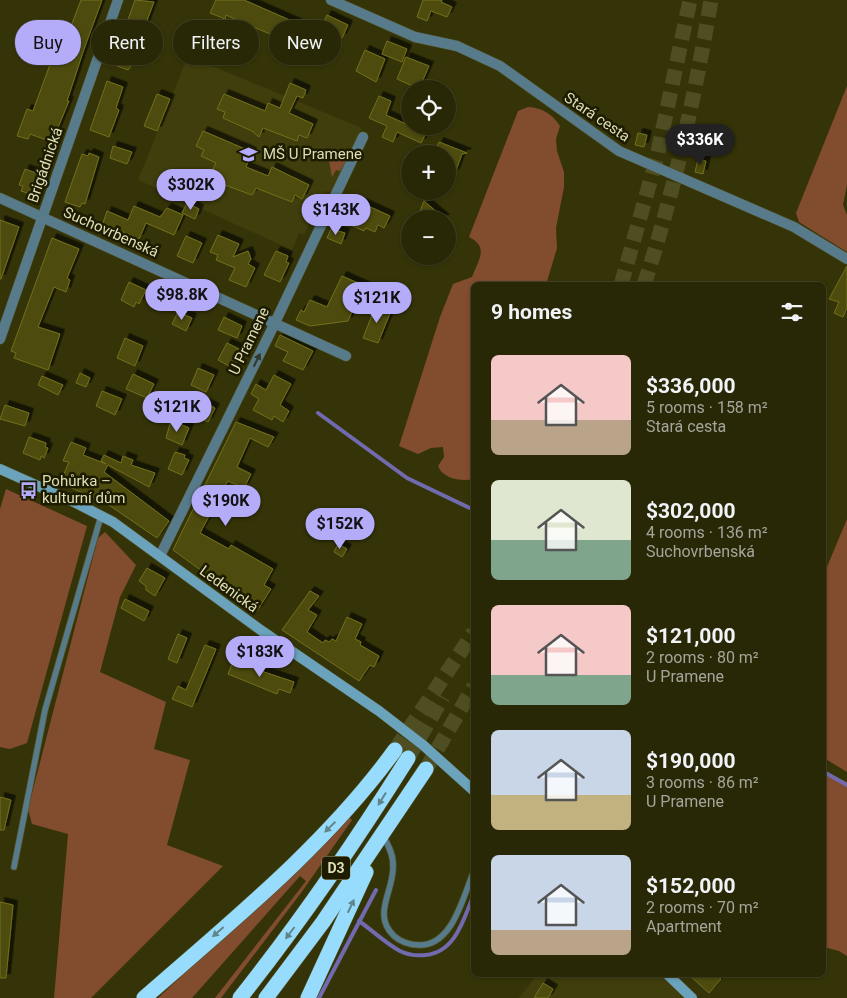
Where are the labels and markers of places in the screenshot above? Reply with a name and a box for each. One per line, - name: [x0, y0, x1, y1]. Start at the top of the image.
- pin: $336K: [665, 124, 735, 166]
- school or university icon: MŠ U Pramene: [239, 144, 259, 164]
- place label: MŠ U Pramene: [263, 145, 362, 163]
- pin: $302K: [156, 168, 226, 211]
- pin: $143K: [301, 194, 371, 236]
- pin: $98.8K: [141, 278, 223, 321]
- pin: $121K: [342, 282, 412, 324]
- pin: $121K: [142, 390, 212, 433]
- place label: Pohůrka – kulturní dům: [42, 472, 125, 507]
- bus stop icon: Pohůrka – kulturní dům: [18, 480, 38, 500]
- pin: $190K: [191, 484, 261, 527]
- pin: $152K: [305, 508, 375, 550]
- pin: $183K: [225, 636, 295, 678]

